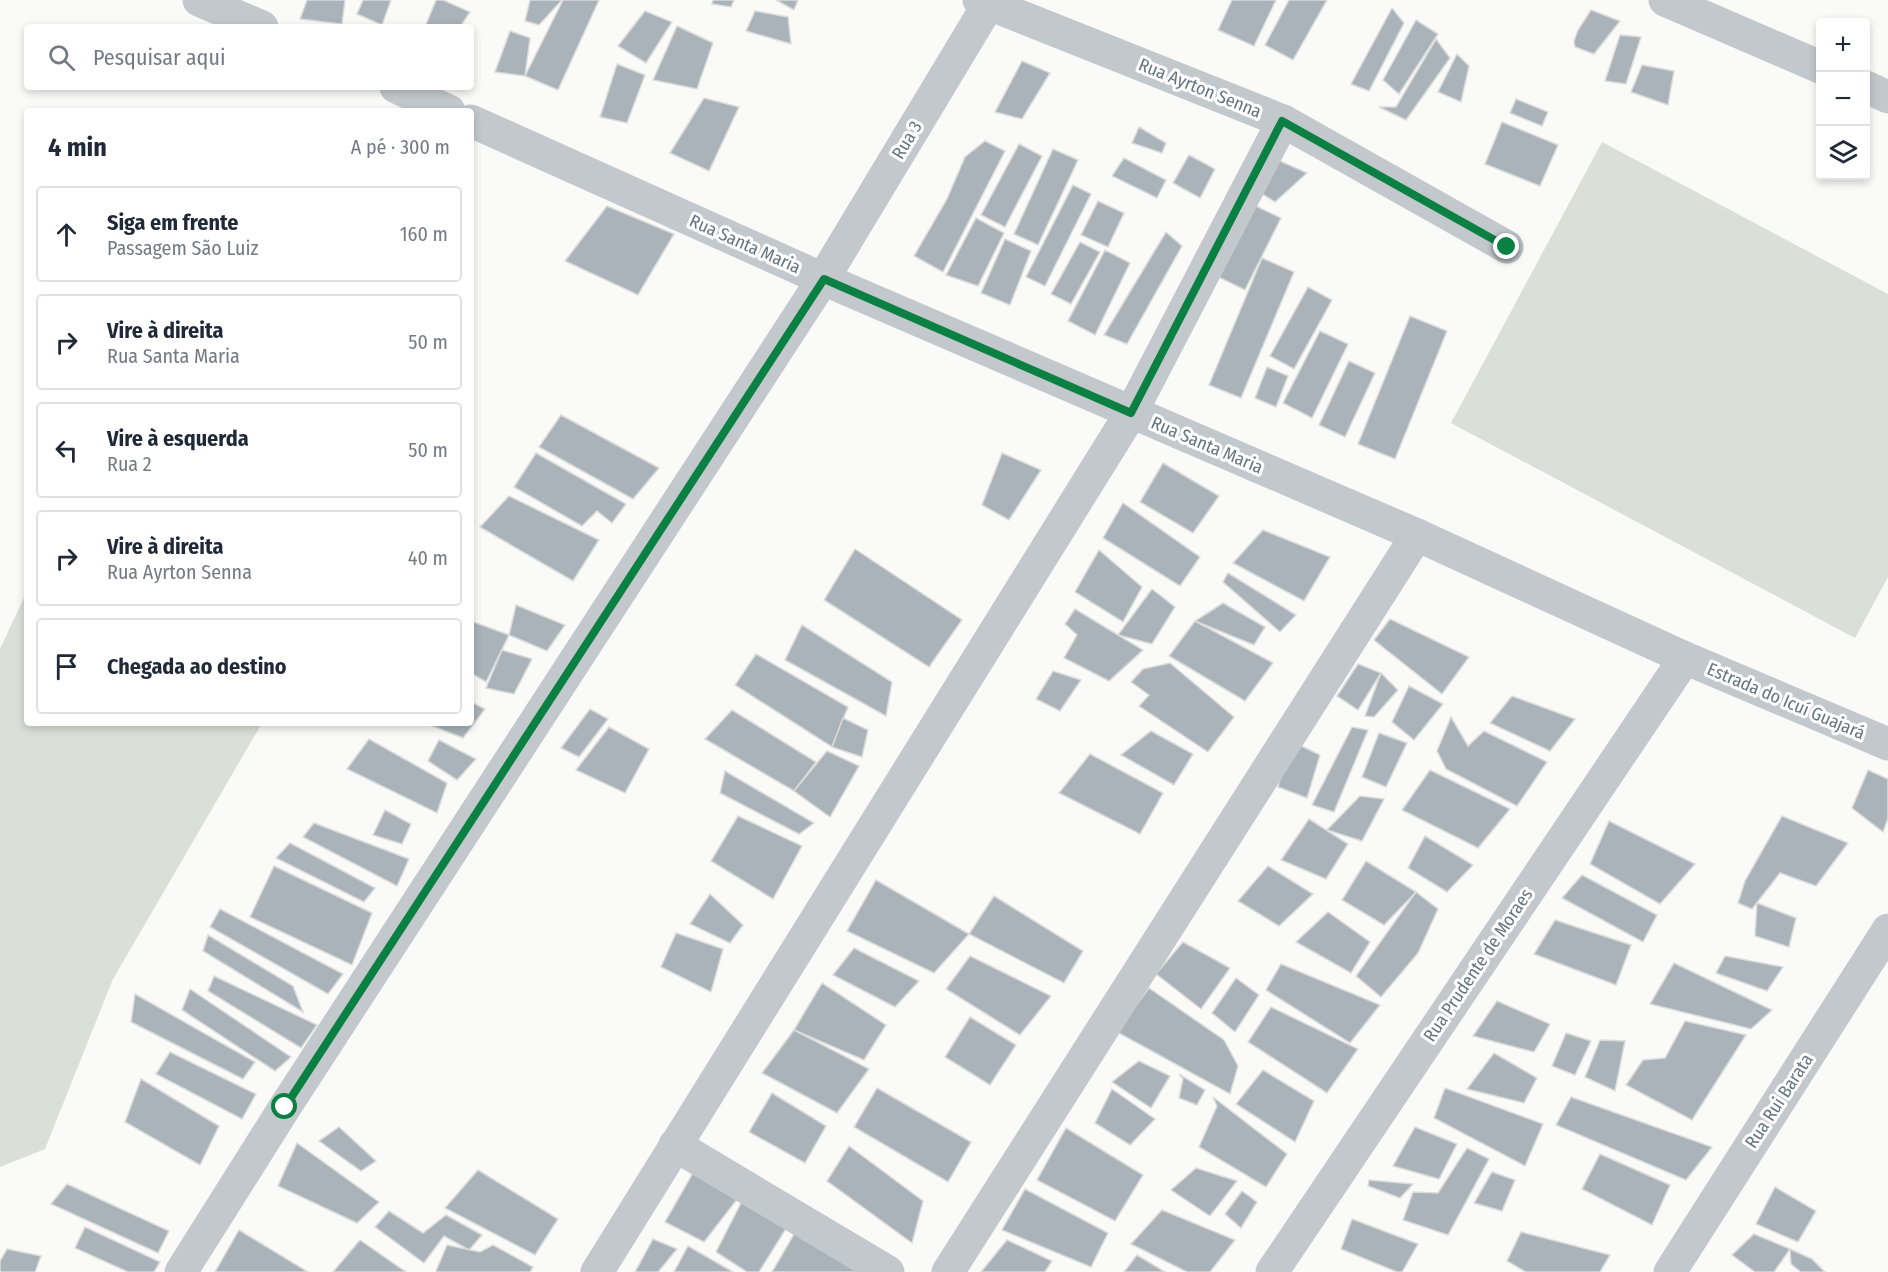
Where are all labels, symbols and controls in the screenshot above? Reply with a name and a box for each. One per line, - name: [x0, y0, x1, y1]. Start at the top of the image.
- map controls: [1816, 18, 1870, 180]
- button: +: [1816, 18, 1870, 72]
- search box: [24, 24, 474, 90]
- icon: search: [45, 41, 78, 74]
- text: Pesquisar aqui: [93, 44, 225, 71]
- street label: Rua Ayrton Senna: [1135, 53, 1265, 123]
- button: −: [1816, 72, 1870, 126]
- street label: Rua 3: [887, 117, 927, 163]
- button: layers: [1816, 126, 1870, 180]
- text: 4 min: [48, 132, 107, 163]
- text: A pé · 300 m: [351, 135, 450, 159]
- text: Siga em frente: [107, 209, 238, 236]
- street label: Rua Santa Maria: [686, 210, 804, 278]
- icon: ahead: [50, 218, 83, 251]
- text: 160 m: [400, 222, 448, 246]
- route end: [1493, 233, 1519, 259]
- text: Passagem São Luiz: [107, 236, 258, 260]
- text: Vire à direita: [107, 317, 223, 344]
- icon: right: [50, 326, 83, 359]
- text: 50 m: [408, 330, 448, 354]
- text: Rua Santa Maria: [107, 344, 240, 368]
- street label: Rua Santa Maria: [1148, 412, 1266, 479]
- text: Vire à esquerda: [107, 425, 249, 452]
- icon: left: [50, 434, 83, 467]
- text: 50 m: [408, 438, 448, 462]
- text: Rua 2: [107, 452, 152, 476]
- text: Vire à direita: [107, 533, 223, 560]
- icon: right: [50, 542, 83, 575]
- text: 40 m: [408, 546, 448, 570]
- text: Rua Ayrton Senna: [107, 560, 252, 584]
- icon: arrive: [50, 650, 83, 683]
- text: Chegada ao destino: [107, 653, 287, 680]
- street label: Estrada do Icuí Guajará: [1704, 658, 1868, 744]
- street label: Rua Prudente de Moraes: [1419, 884, 1538, 1046]
- street label: Rua Rui Barata: [1740, 1050, 1818, 1152]
- route start: [271, 1093, 297, 1119]

